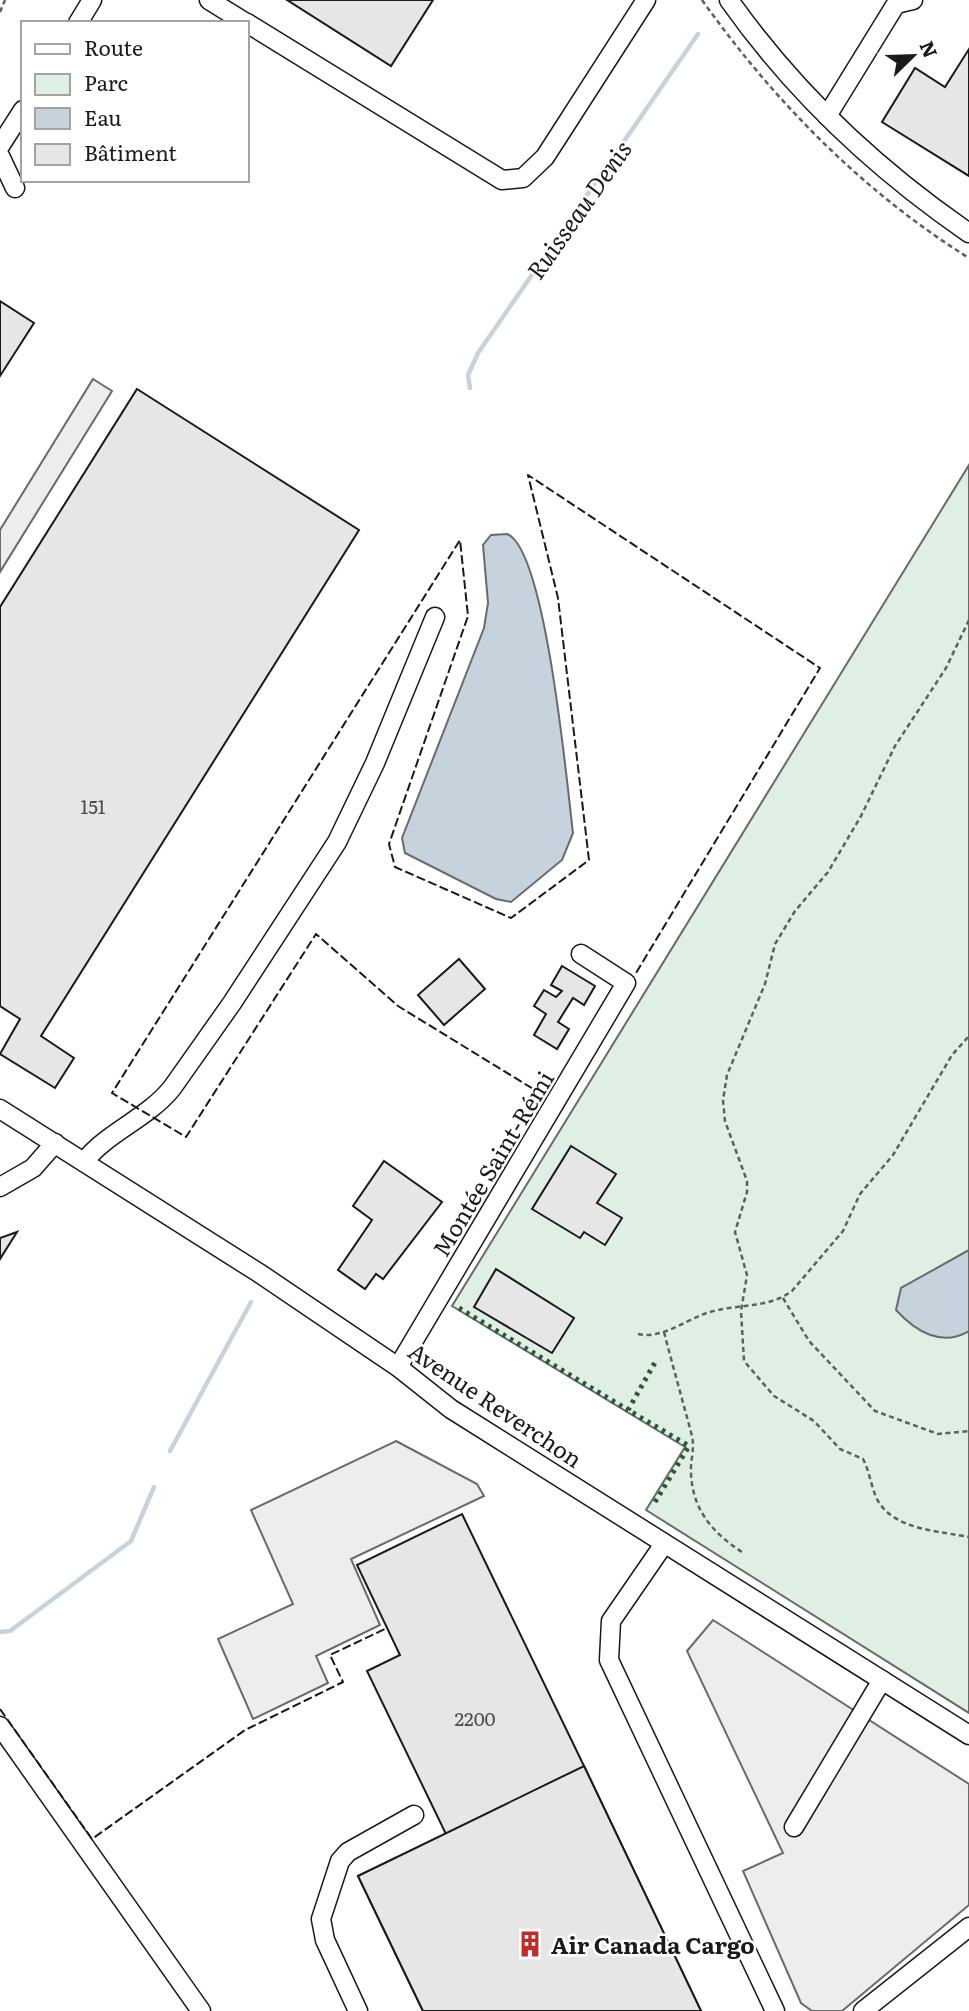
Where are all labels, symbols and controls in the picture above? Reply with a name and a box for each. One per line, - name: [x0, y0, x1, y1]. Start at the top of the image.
- legend: [21, 21, 248, 182]
- north arrow: [878, 21, 948, 91]
- text: Route: [84, 31, 143, 62]
- text: N: [914, 36, 946, 62]
- text: Parc: [84, 66, 128, 97]
- text: Eau: [84, 101, 122, 132]
- water label: Ruisseau Denis: [517, 133, 639, 285]
- text: Bâtiment: [84, 136, 177, 167]
- house number: 151: [80, 792, 106, 820]
- street label: Montée Saint-Rémi: [423, 1063, 561, 1262]
- street label: Avenue Reverchon: [402, 1333, 590, 1475]
- house number: 2200: [454, 1704, 496, 1732]
- place label: Air Canada Cargo: [551, 1927, 755, 1961]
- building icon: Air Canada Cargo: [515, 1929, 545, 1959]

